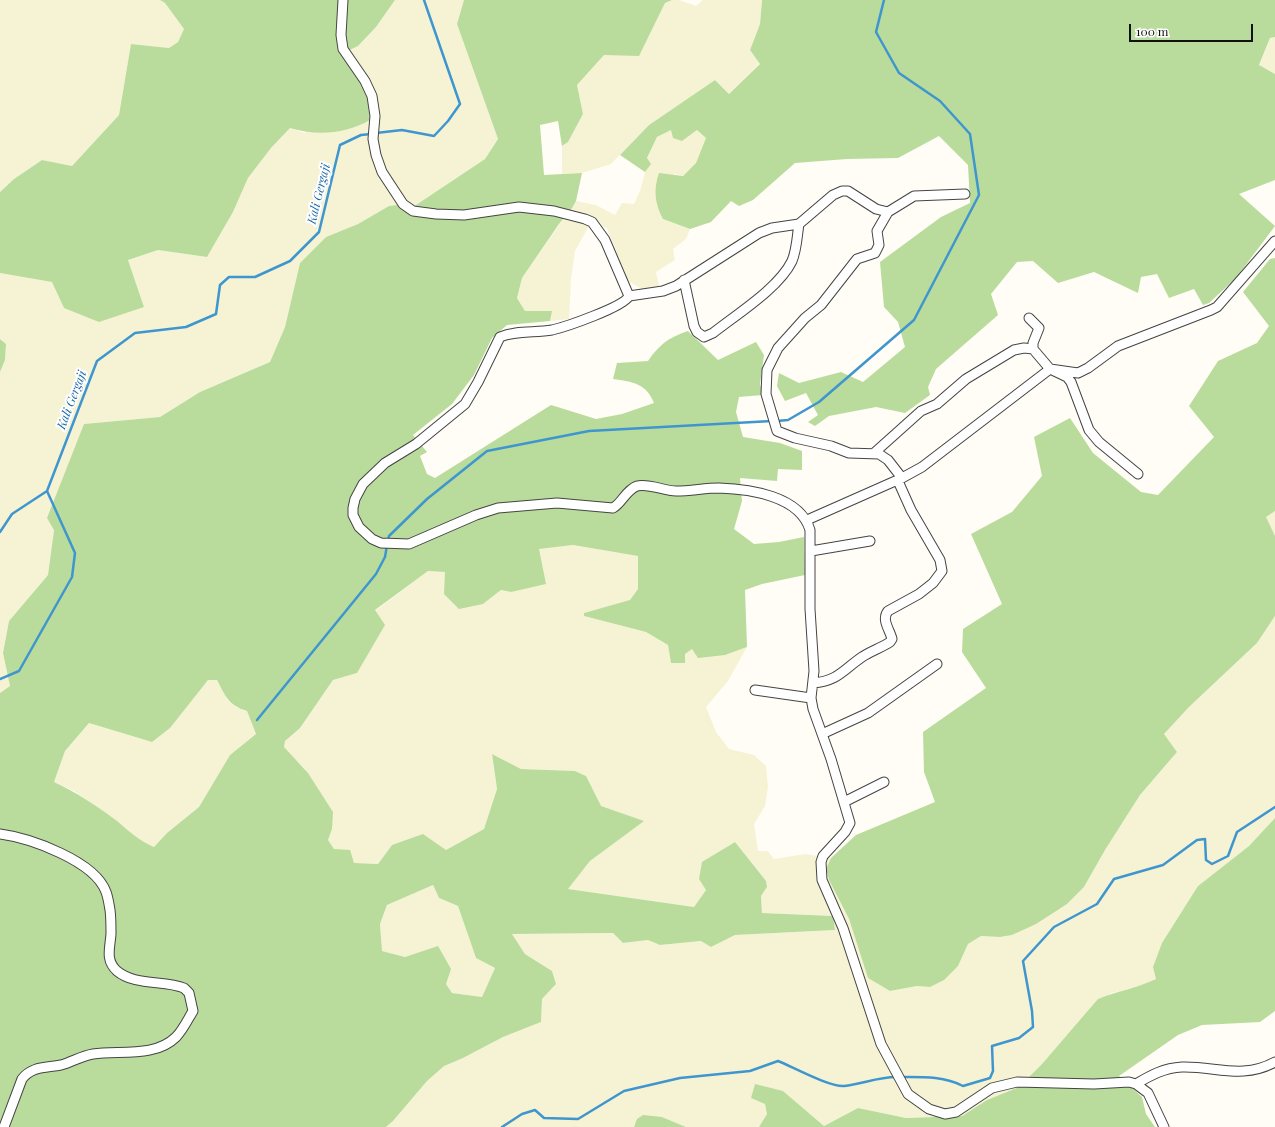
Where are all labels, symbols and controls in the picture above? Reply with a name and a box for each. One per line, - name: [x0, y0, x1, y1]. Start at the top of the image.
- scale bar: [1131, 16, 1255, 42]
- text: 100 m: [1136, 23, 1168, 39]
- water label: Kali Gergaji: [305, 162, 333, 226]
- water label: Kali Gergaji: [54, 369, 90, 431]

